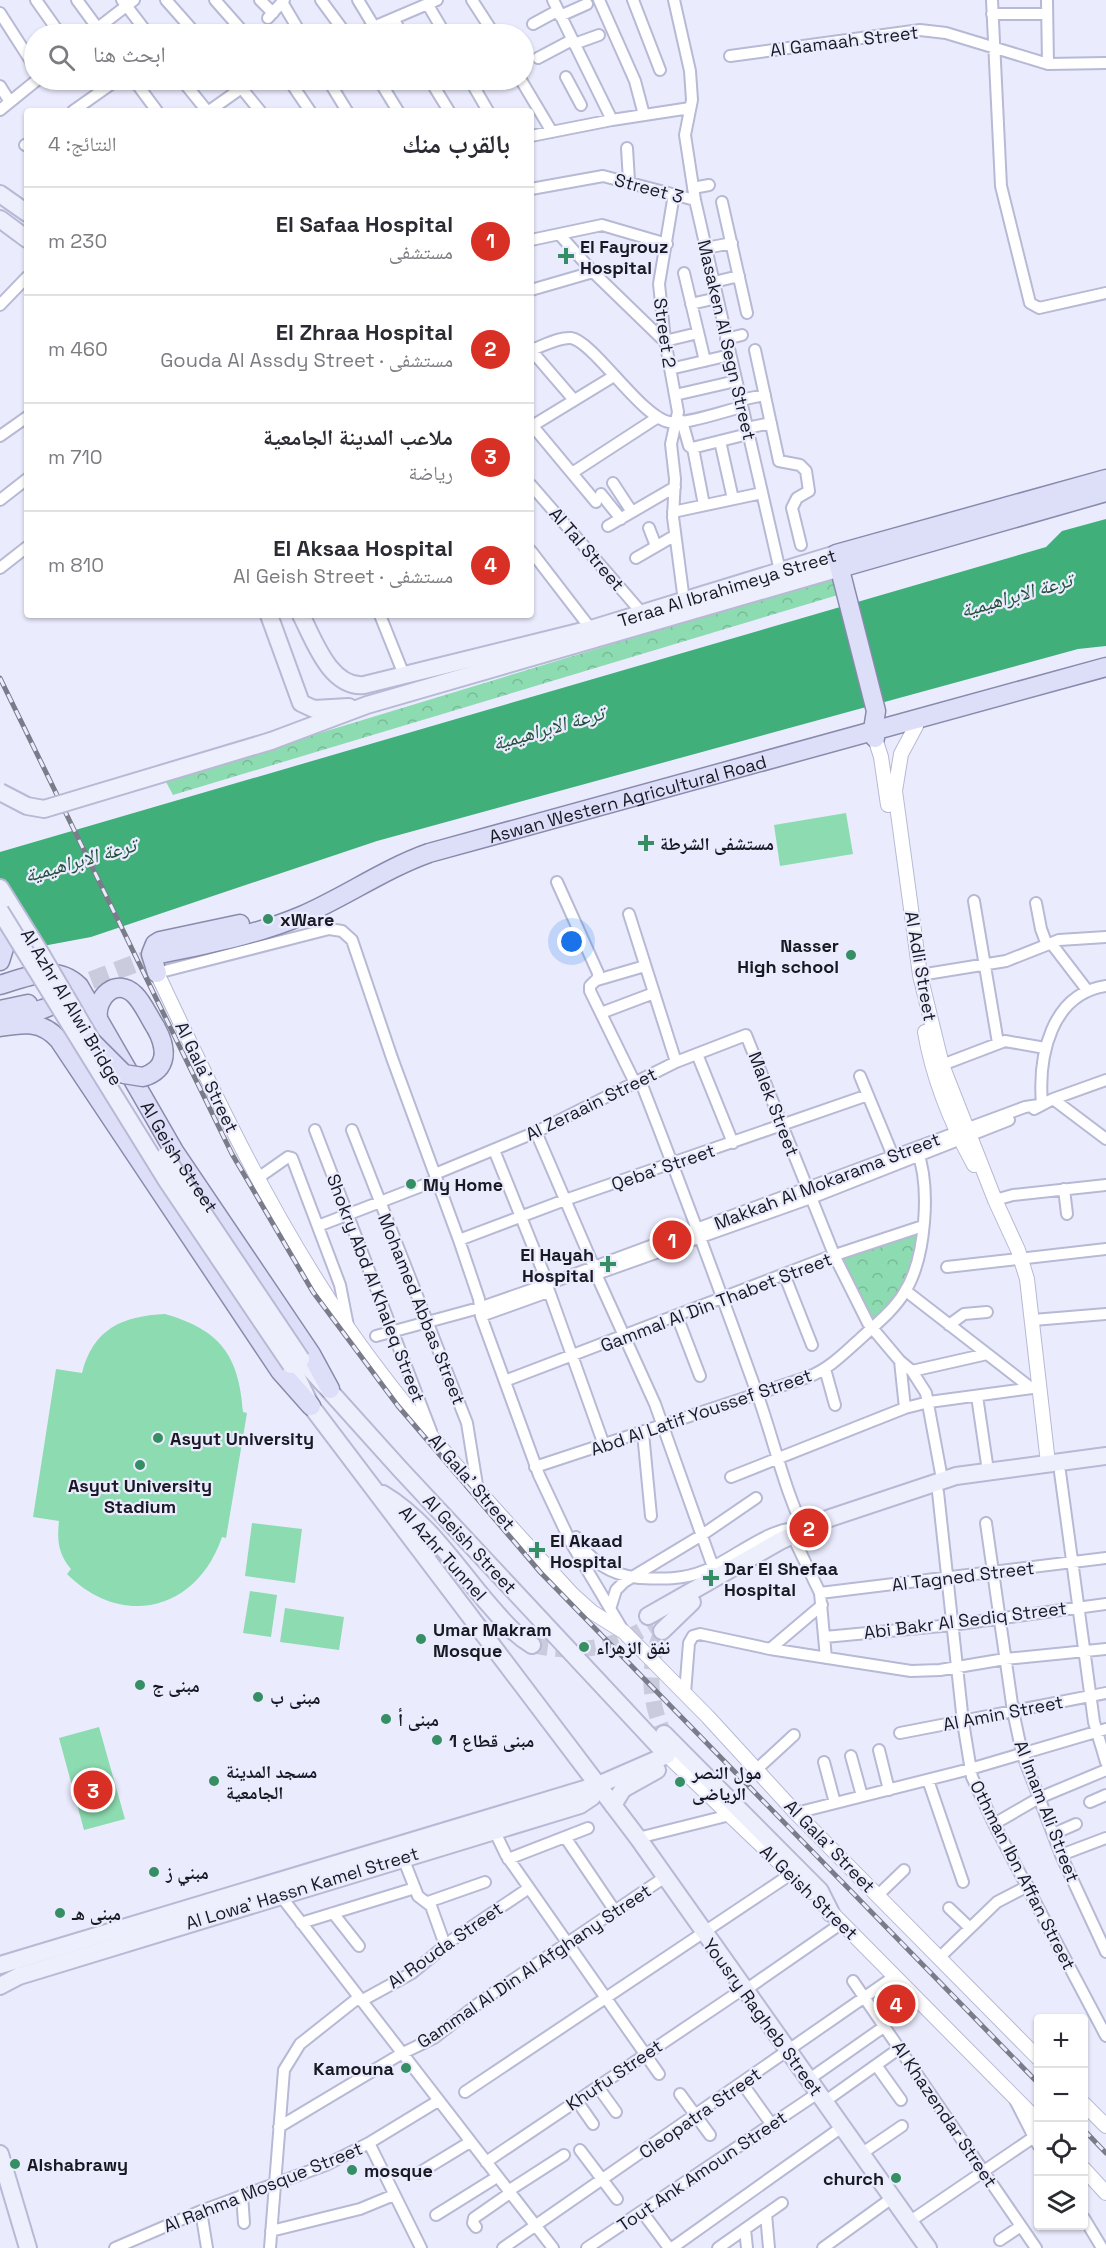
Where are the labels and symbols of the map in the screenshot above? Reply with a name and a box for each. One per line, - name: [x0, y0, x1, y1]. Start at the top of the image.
- street label: Al Gamaah Street: [768, 20, 920, 62]
- street label: Street 3: [612, 168, 686, 208]
- place label: El Fayrouz Hospital: [580, 235, 668, 279]
- street label: Masaken Al Segn Street: [693, 237, 761, 443]
- marker: El Fayrouz Hospital: [557, 247, 575, 265]
- street label: Street 2: [649, 296, 681, 370]
- street label: Al Tal Street: [544, 502, 630, 596]
- street label: Teraa Al Ibrahimeya Street: [615, 543, 839, 632]
- water label: ترعة الابراهيمية: [957, 566, 1079, 623]
- water label: ترعة الابراهيمية: [489, 699, 611, 756]
- street label: Aswan Western Agricultural Road: [486, 749, 769, 848]
- water label: ترعة الابراهيمية: [21, 831, 143, 888]
- place label: مستشفى الشرطة: [660, 832, 774, 855]
- marker: مستشفى الشرطة: [637, 834, 655, 852]
- place label: xWare: [280, 908, 334, 931]
- street label: Al Adli Street: [900, 909, 942, 1023]
- marker: xWare: [261, 912, 275, 926]
- street label: Al Azhr Al Alwi Bridge: [16, 924, 128, 1090]
- your location: [557, 927, 586, 956]
- place label: Nasser High school: [737, 934, 839, 978]
- marker: Nasser High school: [844, 948, 858, 962]
- street label: Al Gala' Street: [170, 1018, 244, 1136]
- street label: Malek Street: [743, 1048, 805, 1160]
- street label: Al Zeraain Street: [522, 1062, 660, 1146]
- street label: Al Geish Street: [136, 1097, 224, 1217]
- street label: Makkah Al Mokarama Street: [711, 1127, 943, 1235]
- street label: Qeba' Street: [608, 1138, 718, 1196]
- street label: Shokry Abd Al Khaleq Street: [322, 1170, 430, 1406]
- place label: My Home: [423, 1173, 503, 1196]
- marker: My Home: [404, 1177, 418, 1191]
- street label: Mohamed Abbas Street: [373, 1210, 471, 1408]
- pin: 1: [652, 1218, 692, 1262]
- place label: El Hayah Hospital: [520, 1243, 594, 1287]
- street label: Gammal Al Din Thabet Street: [597, 1247, 835, 1357]
- marker: El Hayah Hospital: [599, 1255, 617, 1273]
- street label: Abd Al Latif Youssef Street: [587, 1363, 815, 1461]
- place label: Asyut University: [170, 1427, 314, 1450]
- street label: Al Gala' Street: [424, 1429, 520, 1535]
- marker: Asyut University: [151, 1431, 165, 1445]
- marker: Asyut University Stadium: [133, 1458, 147, 1472]
- place label: Asyut University Stadium: [68, 1474, 212, 1518]
- street label: Al Geish Street: [418, 1490, 522, 1598]
- street label: Al Azhr Tunnel: [394, 1501, 492, 1605]
- pin: 2: [790, 1506, 828, 1550]
- place label: El Akaad Hospital: [550, 1529, 623, 1573]
- marker: El Akaad Hospital: [528, 1541, 546, 1559]
- street label: Al Tagned Street: [890, 1556, 1036, 1596]
- place label: Dar El Shefaa Hospital: [724, 1557, 839, 1601]
- marker: Dar El Shefaa Hospital: [702, 1569, 720, 1587]
- street label: Abi Bakr Al Sediq Street: [862, 1596, 1068, 1644]
- place label: Umar Makram Mosque: [433, 1618, 552, 1662]
- marker: Umar Makram Mosque: [414, 1632, 428, 1646]
- place label: نفق الزهراء: [596, 1636, 670, 1659]
- marker: نفق الزهراء: [577, 1640, 591, 1654]
- place label: مبنى ج: [152, 1674, 200, 1697]
- marker: مبنى ج: [133, 1678, 147, 1692]
- place label: مبنى ب: [270, 1686, 321, 1709]
- marker: مبنى ب: [251, 1690, 265, 1704]
- street label: Al Amin Street: [941, 1690, 1065, 1736]
- place label: مبنى أ: [398, 1708, 439, 1731]
- marker: مبنى أ: [379, 1712, 393, 1726]
- place label: مبنى قطاع 1: [449, 1729, 534, 1752]
- marker: مبنى قطاع 1: [430, 1733, 444, 1747]
- street label: Al Imam Ali Street: [1009, 1737, 1085, 1885]
- place label: مسجد المدينة الجامعية: [226, 1760, 317, 1804]
- place label: مول النصر الرياضى: [691, 1761, 762, 1805]
- pin: 3: [74, 1768, 112, 1812]
- marker: مسجد المدينة الجامعية: [207, 1774, 221, 1788]
- marker: مول النصر الرياضى: [673, 1775, 687, 1789]
- street label: Othman Ibn Affan Street: [965, 1776, 1081, 1974]
- street label: Al Gala' Street: [780, 1794, 880, 1898]
- street label: Al Geish Street: [755, 1839, 863, 1945]
- street label: Al Lowa' Hassn Kamel Street: [183, 1842, 421, 1934]
- place label: مبني ز: [165, 1861, 209, 1887]
- marker: مبني ز: [147, 1865, 161, 1879]
- street label: Gammal Al Din Al Afghany Street: [412, 1879, 656, 2053]
- street label: Al Rouda Street: [383, 1897, 507, 1993]
- place label: مبنى هـ: [71, 1902, 121, 1925]
- marker: مبنى هـ: [53, 1906, 67, 1920]
- street label: Yousry Ragheb Street: [698, 1934, 828, 2100]
- pin: 4: [876, 1982, 916, 2026]
- street label: Khufu Street: [561, 2034, 667, 2116]
- street label: Al Khazendar Street: [887, 2036, 1003, 2192]
- place label: Kamouna: [313, 2057, 395, 2080]
- marker: Kamouna: [399, 2061, 413, 2075]
- street label: Cleopatra Street: [634, 2062, 766, 2164]
- street label: Tout Ank Amoun Street: [613, 2106, 791, 2236]
- street label: Al Rahma Mosque Street: [160, 2137, 366, 2237]
- place label: Alshabrawy: [27, 2153, 128, 2176]
- marker: Alshabrawy: [8, 2157, 22, 2171]
- place label: mosque: [364, 2159, 433, 2182]
- marker: mosque: [345, 2163, 359, 2177]
- place label: church: [823, 2167, 884, 2190]
- marker: church: [889, 2171, 903, 2185]

